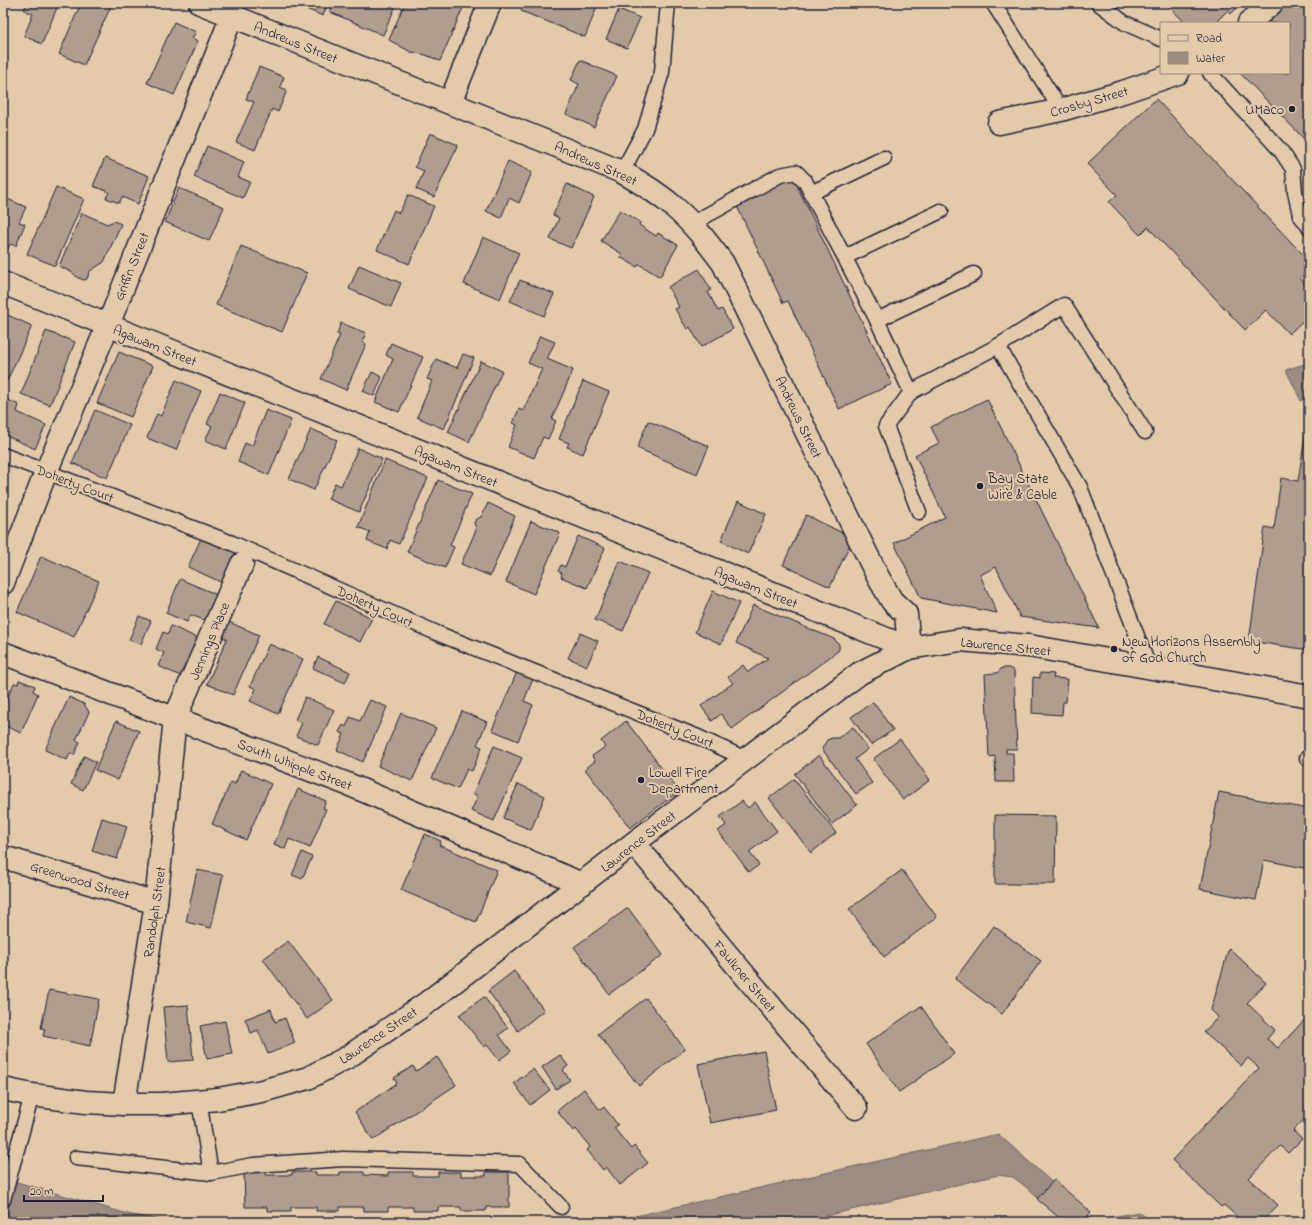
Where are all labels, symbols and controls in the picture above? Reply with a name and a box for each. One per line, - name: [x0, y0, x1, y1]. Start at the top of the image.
- street label: Andrews Street: [250, 17, 341, 70]
- legend: [1160, 22, 1290, 74]
- text: Road: [1196, 30, 1222, 48]
- text: Water: [1196, 50, 1225, 68]
- street label: Crosby Street: [1048, 81, 1132, 125]
- place label: UMaco: [1246, 100, 1284, 121]
- marker: UMaco: [1287, 104, 1297, 114]
- street label: Andrews Street: [550, 137, 641, 192]
- street label: Griffin Street: [109, 229, 156, 304]
- street label: Agawam Street: [109, 320, 200, 374]
- street label: Andrews Street: [769, 373, 827, 463]
- street label: Agawam Street: [410, 441, 501, 495]
- street label: Doherty Court: [31, 459, 117, 510]
- place label: Bay State Wire & Cable: [987, 469, 1058, 506]
- marker: Bay State Wire & Cable: [975, 481, 985, 491]
- street label: Agawam Street: [710, 562, 801, 616]
- street label: Doherty Court: [331, 581, 417, 635]
- street label: Jennings Place: [185, 599, 237, 684]
- street label: Lawrence Street: [960, 632, 1052, 663]
- place label: New Horizons Assembly of God Church: [1122, 632, 1261, 669]
- marker: New Horizons Assembly of God Church: [1109, 644, 1119, 654]
- street label: Doherty Court: [631, 704, 717, 756]
- street label: South Whipple Street: [234, 734, 355, 797]
- place label: Lowell Fire Department: [648, 763, 719, 800]
- marker: Lowell Fire Department: [636, 775, 646, 785]
- street label: Lawrence Street: [597, 806, 681, 878]
- street label: Greenwood Street: [27, 856, 132, 907]
- street label: Randolph Street: [139, 865, 172, 959]
- street label: Faulkner Street: [706, 935, 781, 1018]
- street label: Lawrence Street: [335, 1002, 423, 1070]
- scale bar: [24, 1177, 103, 1203]
- text: 20 m: [30, 1183, 53, 1201]

